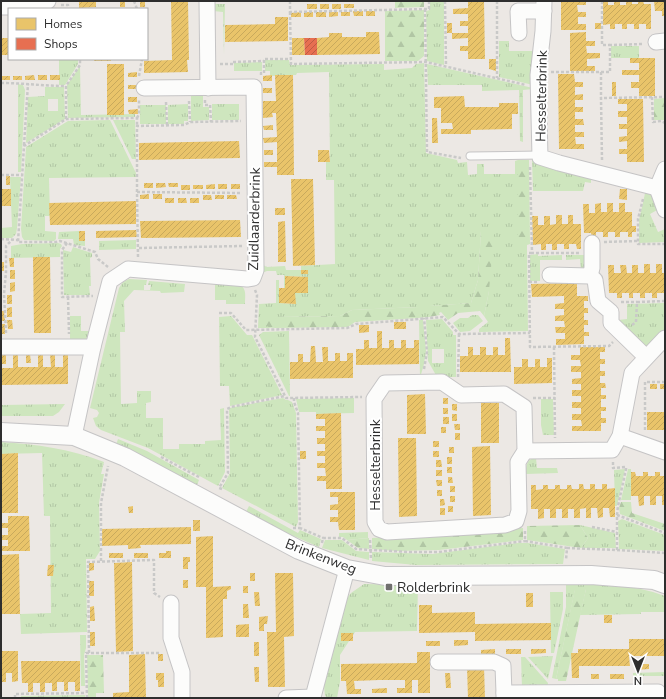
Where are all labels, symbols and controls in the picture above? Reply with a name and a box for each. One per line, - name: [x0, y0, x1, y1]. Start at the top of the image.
- legend: [8, 8, 148, 60]
- text: Homes: [44, 16, 82, 32]
- text: Shops: [44, 36, 78, 52]
- street label: Hesselterbrink: [531, 49, 552, 142]
- street label: Zuidlaarderbrink: [244, 166, 265, 271]
- street label: Hesselterbrink: [366, 418, 385, 511]
- street label: Brinkenweg: [282, 534, 359, 579]
- place label: Rolderbrink: [397, 578, 471, 597]
- marker: Rolderbrink: [384, 582, 394, 592]
- north arrow: [618, 651, 658, 691]
- text: N: [634, 673, 642, 688]

